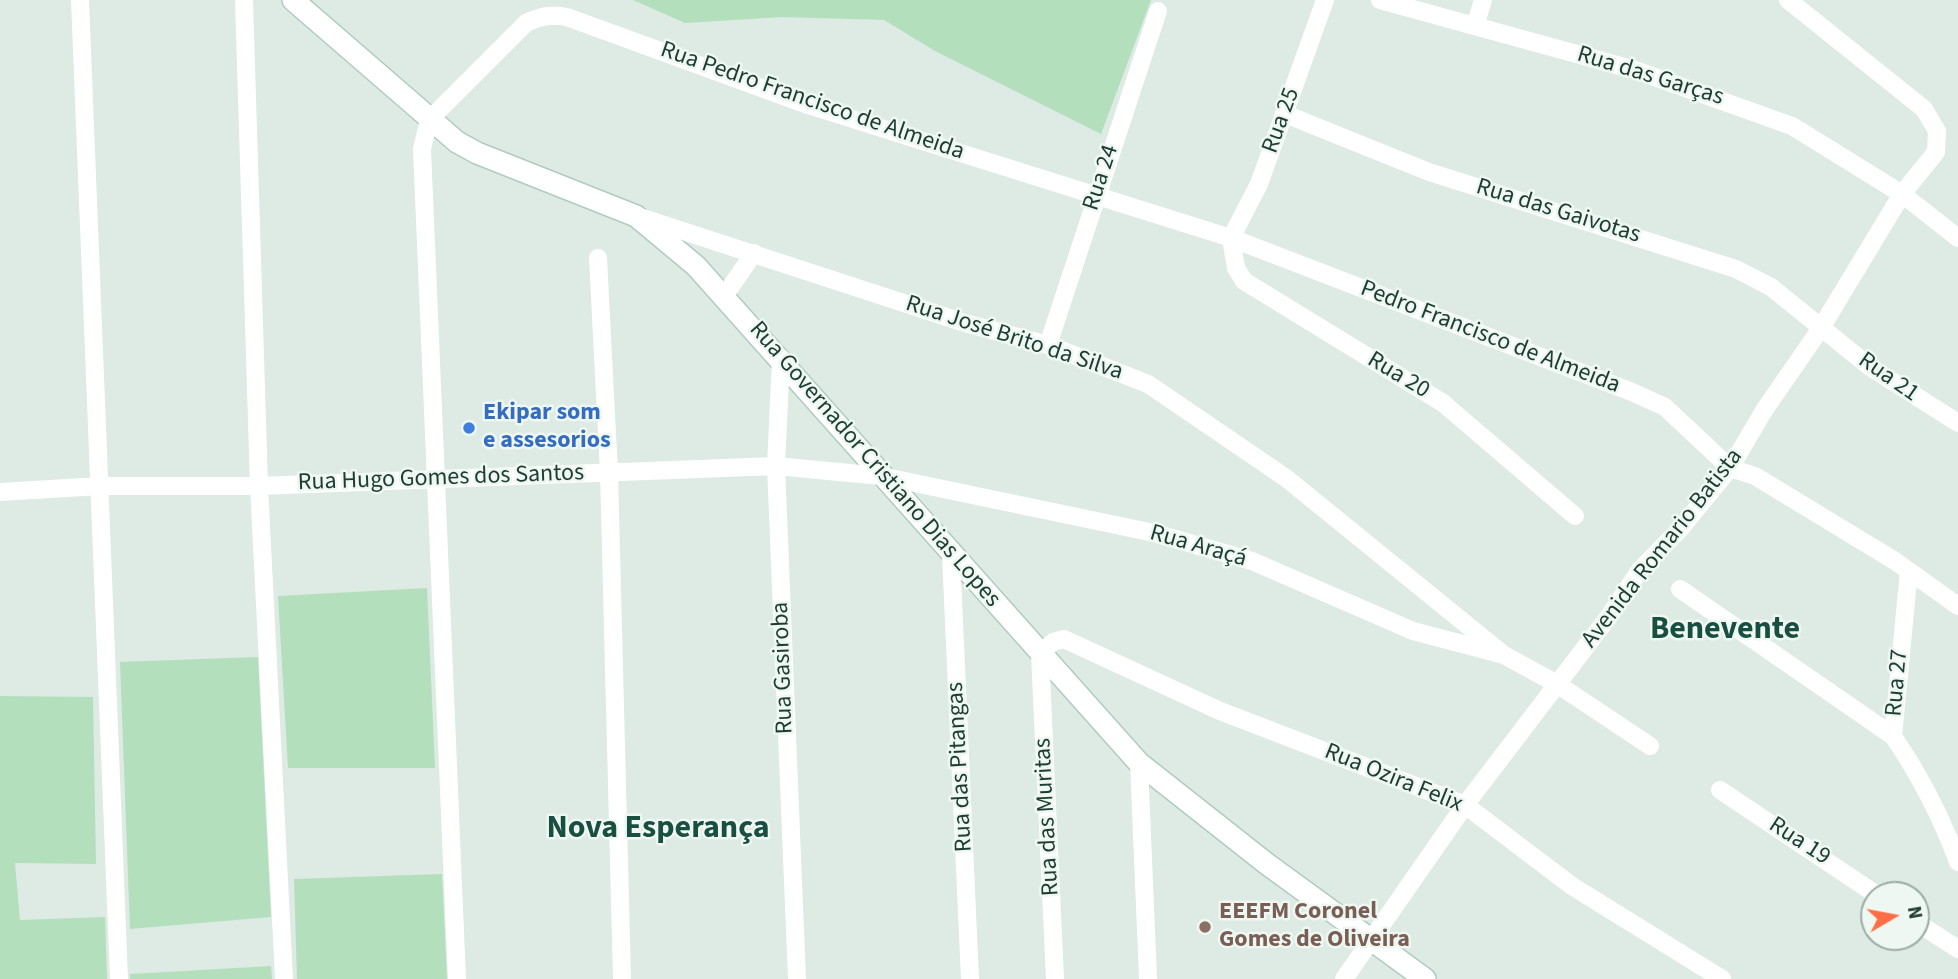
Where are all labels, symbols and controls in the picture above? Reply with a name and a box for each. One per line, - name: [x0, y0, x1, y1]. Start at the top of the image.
- street label: Rua Pedro Francisco de Almeida: [656, 36, 968, 168]
- street label: Rua das Garças: [1573, 41, 1727, 113]
- street label: Rua 25: [1257, 84, 1307, 158]
- street label: Rua 24: [1078, 141, 1126, 215]
- street label: Rua das Gaivotas: [1472, 173, 1644, 251]
- street label: Pedro Francisco de Almeida: [1356, 275, 1624, 401]
- street label: Rua José Brito da Silva: [902, 290, 1126, 388]
- street label: Rua Governador Cristiano Dias Lopes: [742, 316, 1006, 614]
- street label: Rua 20: [1362, 346, 1434, 406]
- street label: Rua 21: [1852, 347, 1924, 409]
- place label: Ekipar som e assesorios: [483, 400, 611, 456]
- marker: Ekipar som e assesorios: [461, 420, 477, 436]
- street label: Avenida Romario Batista: [1576, 444, 1750, 654]
- street label: Rua Hugo Gomes dos Santos: [297, 460, 585, 498]
- street label: Rua Araçá: [1146, 519, 1250, 575]
- street label: Rua Gasiroba: [767, 601, 801, 735]
- district label: Benevente: [1650, 612, 1800, 650]
- street label: Rua 27: [1881, 648, 1915, 718]
- street label: Rua das Pitangas: [942, 681, 980, 853]
- street label: Rua das Muritas: [1029, 737, 1067, 897]
- street label: Rua Ozira Felix: [1320, 738, 1466, 820]
- district label: Nova Esperança: [546, 811, 770, 849]
- street label: Rua 19: [1763, 812, 1835, 872]
- north arrow: [1860, 881, 1930, 951]
- place label: EEEFM Coronel Gomes de Oliveira: [1219, 899, 1410, 955]
- text: N: [1900, 904, 1929, 921]
- marker: EEEFM Coronel Gomes de Oliveira: [1197, 919, 1213, 935]

